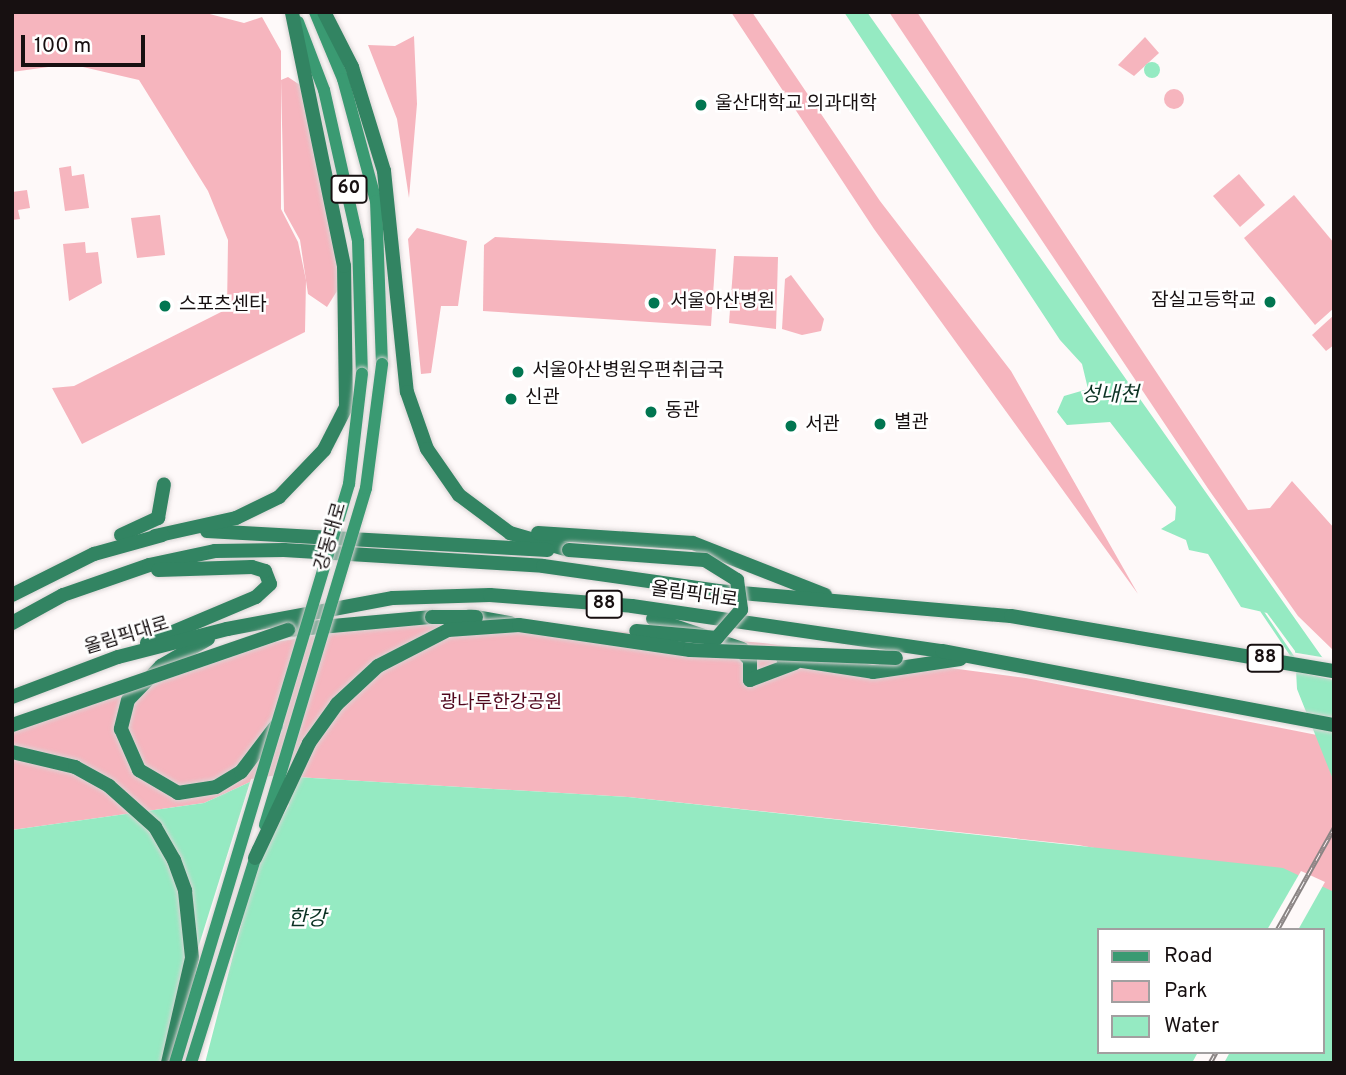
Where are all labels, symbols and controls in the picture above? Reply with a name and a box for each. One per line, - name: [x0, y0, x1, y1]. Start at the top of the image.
- scale bar: [24, 21, 149, 65]
- text: 100 m: [34, 33, 91, 60]
- place label: 울산대학교 의과대학: [715, 94, 877, 116]
- marker: 울산대학교 의과대학: [693, 97, 709, 113]
- road number: 60: [330, 174, 368, 204]
- place label: 잠실고등학교: [1151, 291, 1256, 313]
- place label: 서울아산병원: [670, 292, 775, 314]
- marker: 서울아산병원: [644, 293, 664, 313]
- marker: 잠실고등학교: [1262, 294, 1278, 310]
- place label: 스포츠센타: [179, 295, 266, 317]
- marker: 스포츠센타: [157, 298, 173, 314]
- place label: 서울아산병원우편취급국: [532, 361, 724, 383]
- marker: 서울아산병원우편취급국: [510, 364, 526, 380]
- water label: 성내천: [1081, 383, 1139, 409]
- place label: 신관: [525, 388, 560, 410]
- marker: 신관: [503, 391, 519, 407]
- place label: 동관: [665, 401, 700, 423]
- marker: 동관: [643, 404, 659, 420]
- place label: 별관: [894, 413, 929, 435]
- place label: 서관: [805, 415, 840, 437]
- marker: 별관: [872, 416, 888, 432]
- marker: 서관: [783, 418, 799, 434]
- street label: 강동대로: [311, 500, 353, 574]
- street label: 올림픽대로: [649, 579, 739, 613]
- road number: 88: [585, 590, 623, 618]
- street label: 올림픽대로: [82, 613, 172, 661]
- road number: 88: [1246, 644, 1284, 672]
- park label: 광나루한강공원: [440, 693, 562, 715]
- water label: 한강: [288, 907, 326, 933]
- legend: [1098, 928, 1325, 1054]
- text: Road: [1164, 943, 1213, 970]
- text: Park: [1164, 978, 1207, 1005]
- text: Water: [1164, 1013, 1219, 1040]

